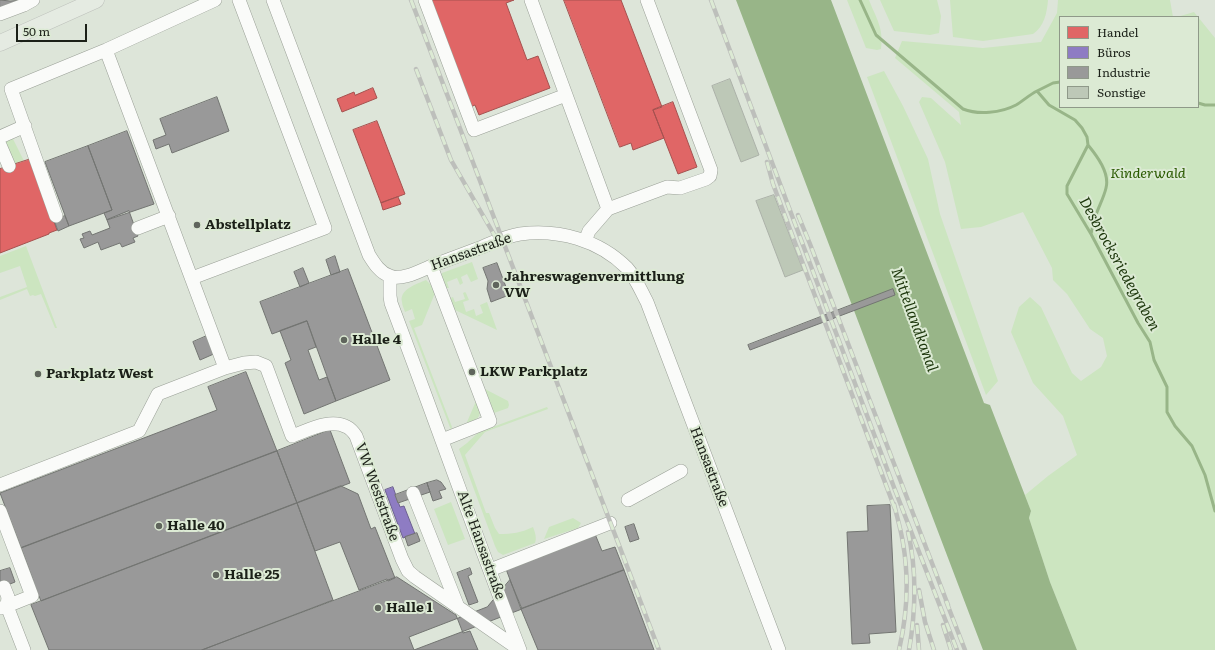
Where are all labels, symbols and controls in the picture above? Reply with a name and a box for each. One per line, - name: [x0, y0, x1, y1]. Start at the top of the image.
- scale bar: [18, 16, 89, 42]
- legend: [1059, 16, 1199, 108]
- text: 50 m: [23, 22, 50, 40]
- text: Handel: [1097, 23, 1139, 41]
- text: Büros: [1097, 43, 1130, 61]
- text: Industrie: [1097, 63, 1150, 81]
- text: Sonstige: [1097, 83, 1146, 101]
- park label: Kinderwald: [1110, 166, 1186, 182]
- water label: Desbrocksriedegraben: [1075, 194, 1163, 334]
- place label: Abstellplatz: [205, 217, 291, 233]
- marker: Abstellplatz: [192, 220, 202, 230]
- street label: Hansastraße: [428, 230, 514, 274]
- water label: Mittellandkanal: [887, 266, 941, 374]
- place label: Jahreswagenvermittlung VW: [504, 269, 684, 302]
- marker: Jahreswagenvermittlung VW: [491, 280, 501, 290]
- place label: Halle 4: [352, 332, 401, 348]
- marker: Halle 4: [339, 335, 349, 345]
- place label: LKW Parkplatz: [480, 364, 587, 380]
- place label: Parkplatz West: [46, 366, 153, 382]
- marker: LKW Parkplatz: [467, 367, 477, 377]
- marker: Parkplatz West: [33, 369, 43, 379]
- street label: Hansastraße: [686, 425, 732, 509]
- street label: VW Weststraße: [351, 440, 403, 544]
- street label: Alte Hansastraße: [453, 488, 509, 602]
- place label: Halle 40: [167, 518, 225, 534]
- marker: Halle 40: [154, 521, 164, 531]
- place label: Halle 25: [224, 567, 280, 583]
- marker: Halle 25: [211, 570, 221, 580]
- place label: Halle 1: [386, 600, 432, 616]
- marker: Halle 1: [373, 603, 383, 613]

